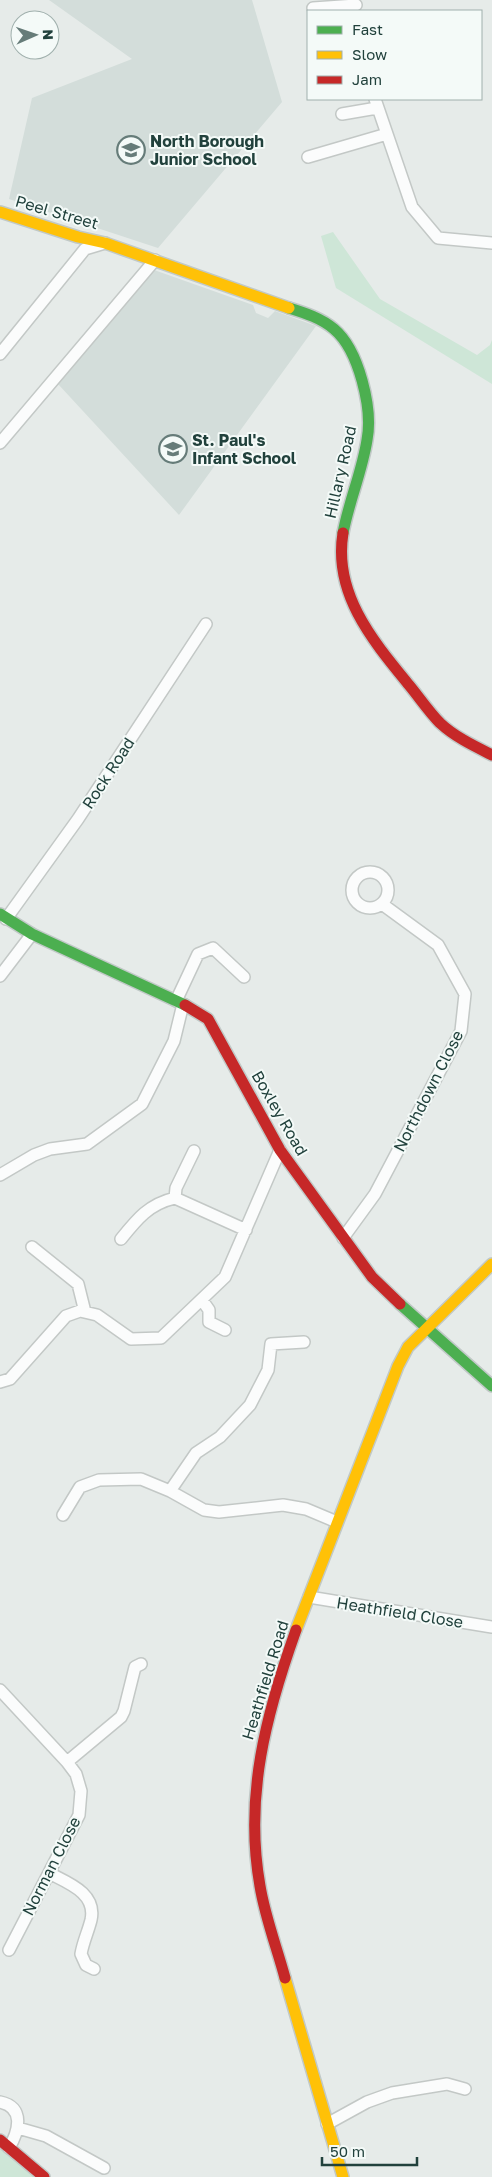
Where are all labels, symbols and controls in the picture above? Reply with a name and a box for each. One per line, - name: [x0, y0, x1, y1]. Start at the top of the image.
- north arrow: [10, 10, 60, 60]
- legend: [307, 10, 482, 100]
- text: Fast: [352, 20, 383, 38]
- text: N: [40, 29, 57, 40]
- text: Slow: [352, 45, 387, 63]
- text: Jam: [352, 70, 382, 88]
- place label: North Borough Junior School: [150, 131, 264, 169]
- school or university icon: North Borough Junior School: [116, 135, 146, 165]
- street label: Peel Street: [13, 191, 101, 233]
- street label: Hillary Road: [320, 424, 360, 520]
- place label: St. Paul's Infant School: [192, 430, 297, 468]
- school or university icon: St. Paul's Infant School: [158, 434, 188, 464]
- street label: Rock Road: [77, 733, 139, 813]
- street label: Northdown Close: [389, 1027, 467, 1155]
- street label: Boxley Road: [248, 1067, 312, 1159]
- street label: Heathfield Close: [335, 1592, 465, 1632]
- street label: Heathfield Road: [237, 1618, 293, 1742]
- street label: Norman Close: [18, 1813, 84, 1919]
- scale bar: [322, 2134, 417, 2166]
- text: 50 m: [330, 2142, 365, 2160]

